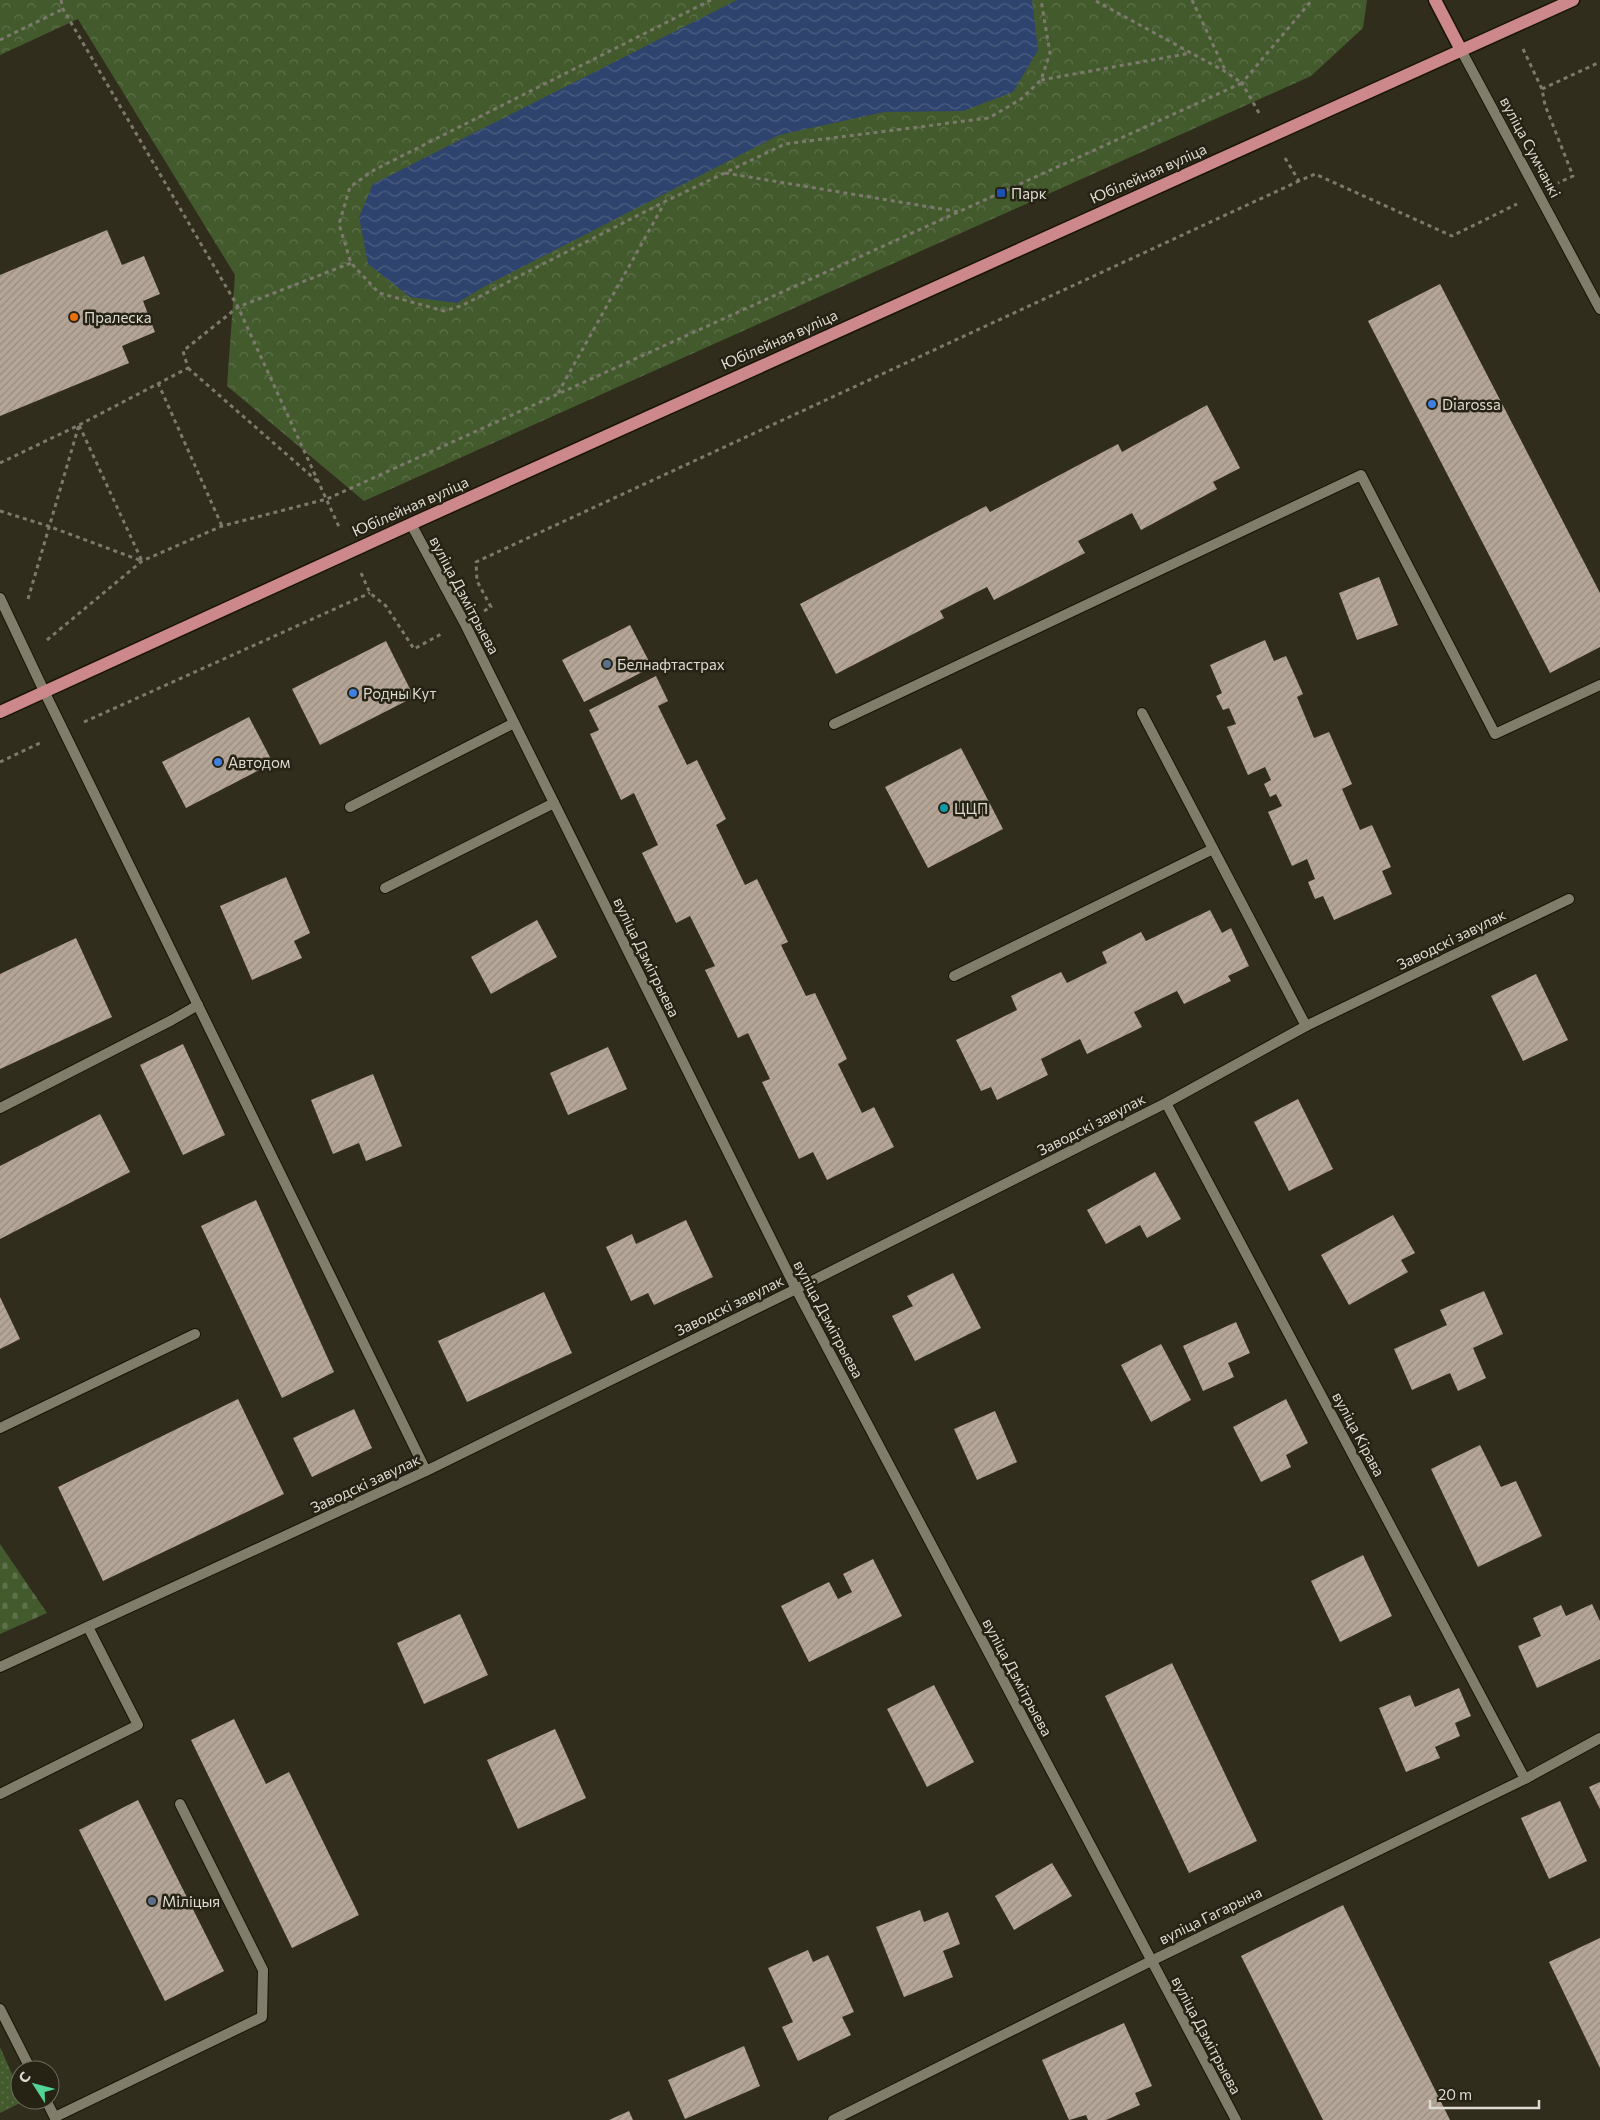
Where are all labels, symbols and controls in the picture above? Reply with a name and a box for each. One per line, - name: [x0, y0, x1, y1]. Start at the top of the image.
- street label: вуліца Сумчанкі: [1497, 94, 1565, 200]
- street label: Юбілейная вуліца: [1087, 139, 1209, 207]
- place label: Парк: [1011, 184, 1047, 202]
- marker: Парк: [995, 187, 1007, 199]
- street label: Юбілейная вуліца: [718, 305, 840, 373]
- place label: Пралеска: [84, 308, 152, 326]
- marker: Пралеска: [68, 311, 80, 323]
- place label: Diarossa: [1442, 395, 1501, 413]
- marker: Diarossa: [1426, 398, 1438, 410]
- street label: Юбілейная вуліца: [349, 472, 471, 540]
- street label: вуліца Дзмітрыева: [426, 533, 504, 657]
- place label: Белнафтастрах: [617, 655, 725, 673]
- marker: Белнафтастрах: [601, 658, 613, 670]
- place label: Родны Кут: [363, 684, 436, 702]
- marker: Родны Кут: [347, 687, 359, 699]
- place label: Автодом: [228, 753, 291, 771]
- marker: Автодом: [212, 756, 224, 768]
- place label: ЦЦП: [954, 799, 988, 817]
- marker: ЦЦП: [938, 802, 950, 814]
- street label: вуліца Дзмітрыева: [610, 894, 684, 1020]
- street label: Заводскі завулак: [1394, 905, 1508, 973]
- street label: Заводскі завулак: [1034, 1089, 1148, 1159]
- street label: вуліца Дзмітрыева: [790, 1257, 868, 1381]
- street label: Заводскі завулак: [672, 1271, 786, 1339]
- street label: вуліца Кірава: [1329, 1389, 1389, 1479]
- street label: Заводскі завулак: [307, 1450, 423, 1516]
- street label: вуліца Дзмітрыева: [979, 1615, 1057, 1739]
- street label: вуліца Гагарына: [1156, 1882, 1264, 1948]
- place label: Міліцыя: [162, 1892, 220, 1910]
- marker: Міліцыя: [146, 1895, 158, 1907]
- street label: вуліца Дзмітрыева: [1168, 1973, 1246, 2097]
- north arrow: [10, 2060, 60, 2110]
- text: С: [14, 2068, 34, 2086]
- scale bar: [1430, 2078, 1539, 2110]
- text: 20 m: [1438, 2085, 1472, 2103]

